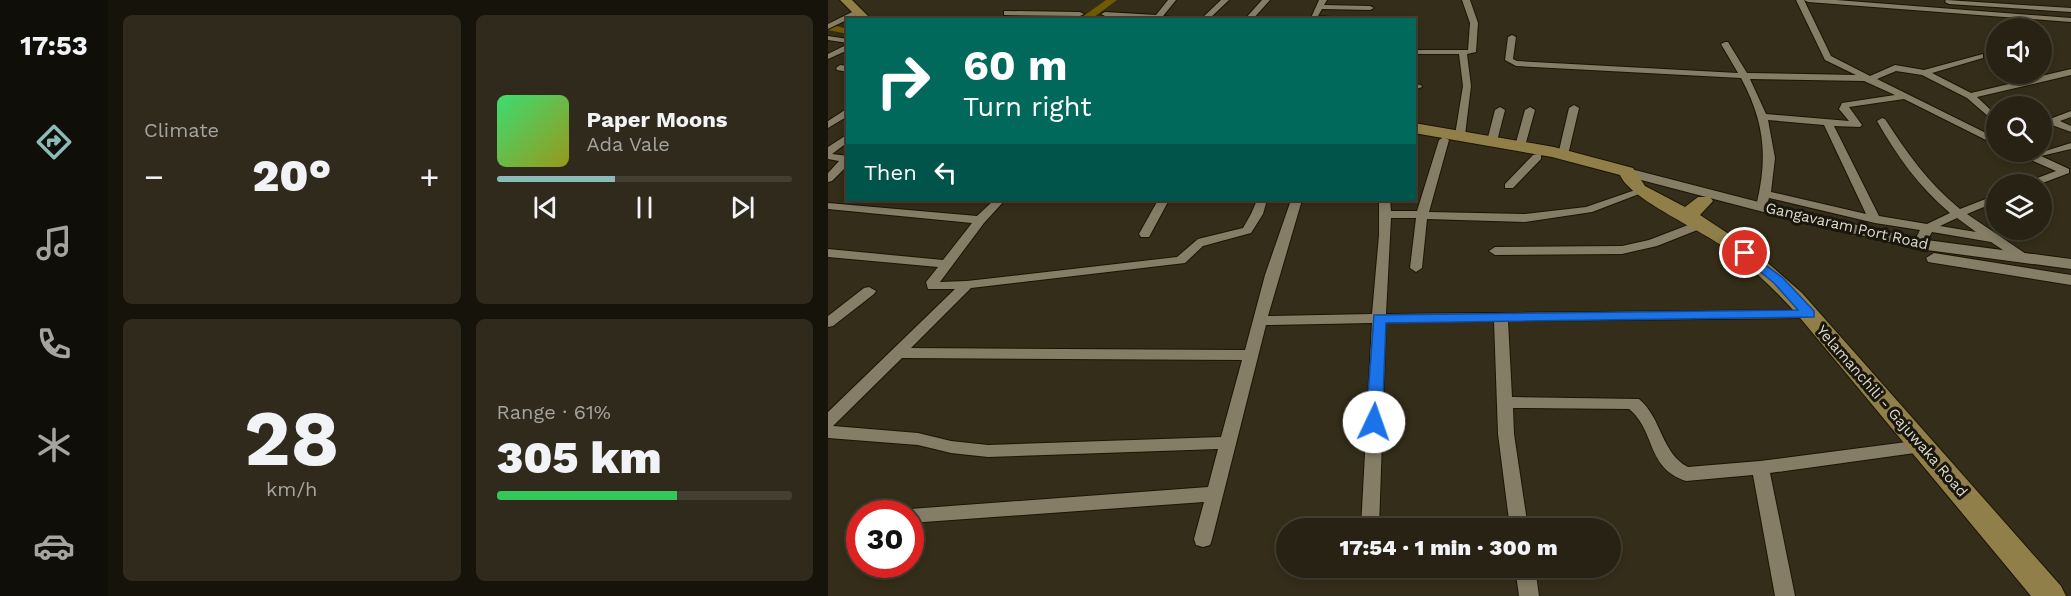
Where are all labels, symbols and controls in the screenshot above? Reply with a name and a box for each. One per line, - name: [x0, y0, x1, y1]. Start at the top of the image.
- map controls: [1986, 18, 2052, 240]
- button: sound: [1986, 18, 2052, 84]
- text: 17:53: [20, 30, 88, 62]
- text: 60 m: [963, 41, 1067, 90]
- icon: right: [864, 42, 942, 120]
- text: Turn right: [963, 91, 1092, 123]
- button: search: [1986, 96, 2052, 162]
- text: Paper Moons: [587, 107, 728, 132]
- text: Climate: [144, 118, 219, 142]
- icon: directions: [33, 121, 75, 163]
- text: Ada Vale: [587, 132, 670, 156]
- text: 20°: [252, 149, 331, 202]
- icon: left: [929, 156, 962, 189]
- text: −: [144, 157, 164, 196]
- text: +: [420, 157, 439, 196]
- text: Then: [864, 160, 917, 185]
- button: layers: [1986, 174, 2052, 240]
- icon: previous: [529, 191, 562, 224]
- icon: pause: [628, 191, 661, 224]
- icon: next: [726, 191, 759, 224]
- street label: Gangavaram Port Road: [1764, 199, 1930, 253]
- icon: music: [33, 222, 75, 264]
- pin: [1719, 227, 1770, 278]
- icon: arrive: [1728, 236, 1761, 269]
- street label: Yelamanchili - Gajuwaka Road: [1813, 322, 1971, 500]
- icon: phone: [33, 323, 75, 365]
- position arrow: [1342, 390, 1406, 454]
- text: 28: [244, 392, 339, 484]
- text: Range · 61%: [497, 400, 611, 424]
- icon: climate: [33, 424, 75, 466]
- text: 305 km: [497, 431, 662, 484]
- text: km/h: [266, 477, 318, 501]
- speed limit sign: 30: [846, 500, 924, 578]
- icon: car: [33, 525, 75, 567]
- text: 17:54 · 1 min · 300 m: [1339, 535, 1558, 560]

